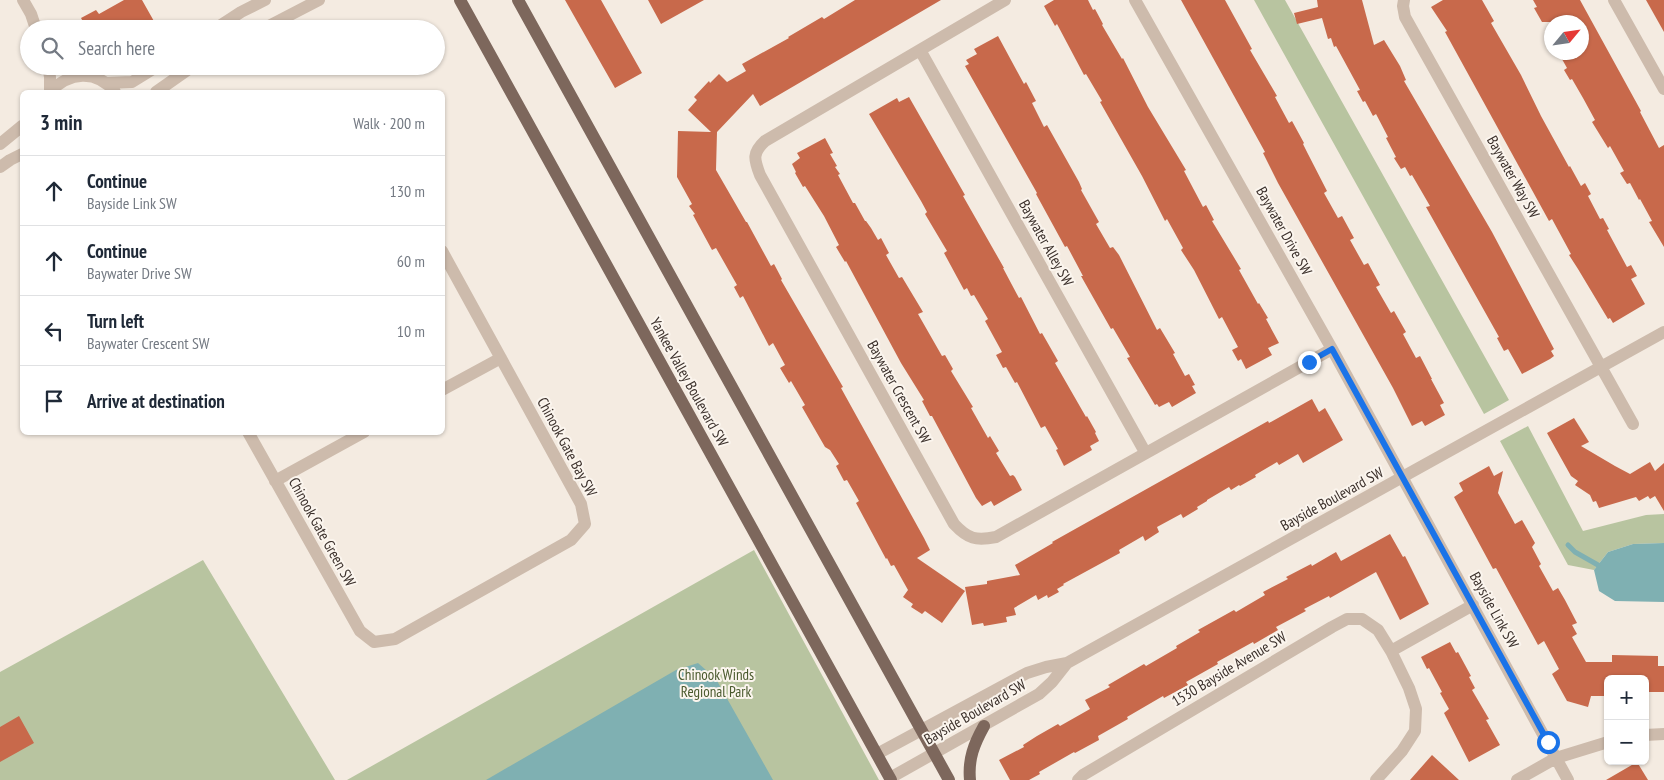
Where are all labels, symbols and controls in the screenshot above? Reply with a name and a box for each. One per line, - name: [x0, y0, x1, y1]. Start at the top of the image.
- north arrow: [1544, 15, 1589, 60]
- search box: [20, 20, 445, 75]
- icon: search: [38, 34, 66, 62]
- text: Search here: [78, 36, 155, 60]
- text: 3 min: [40, 109, 82, 136]
- text: Walk · 200 m: [353, 113, 425, 133]
- street label: Baywater Way SW: [1483, 132, 1544, 221]
- text: Continue: [87, 169, 147, 193]
- icon: ahead: [40, 177, 68, 205]
- text: 130 m: [390, 181, 425, 201]
- street label: Baywater Drive SW: [1252, 183, 1317, 278]
- text: Bayside Link SW: [87, 193, 177, 213]
- street label: Baywater Alley SW: [1015, 196, 1078, 289]
- text: Continue: [87, 239, 147, 263]
- icon: ahead: [40, 247, 68, 275]
- text: 60 m: [397, 251, 425, 271]
- text: Baywater Drive SW: [87, 263, 192, 283]
- text: Turn left: [87, 309, 144, 333]
- street label: Yankee Valley Boulevard SW: [646, 314, 733, 450]
- icon: left: [40, 317, 68, 345]
- text: 10 m: [397, 321, 425, 341]
- text: Baywater Crescent SW: [87, 333, 210, 353]
- street label: Baywater Crescent SW: [863, 337, 936, 447]
- route end: [1298, 351, 1321, 374]
- icon: arrive: [40, 387, 68, 415]
- text: Arrive at destination: [87, 389, 225, 413]
- street label: Chinook Gate Bay SW: [533, 394, 602, 500]
- street label: Bayside Boulevard SW: [1277, 462, 1386, 535]
- street label: Chinook Gate Green SW: [285, 474, 360, 590]
- street label: Bayside Link SW: [1466, 568, 1523, 651]
- street label: 1530 Bayside Avenue SW: [1168, 627, 1289, 710]
- park label: Chinook Winds Regional Park: [678, 665, 754, 701]
- street label: Bayside Boulevard SW: [920, 675, 1029, 748]
- map controls: [1604, 675, 1649, 765]
- button: +: [1604, 675, 1649, 720]
- button: −: [1604, 720, 1649, 765]
- route start: [1537, 731, 1560, 754]

